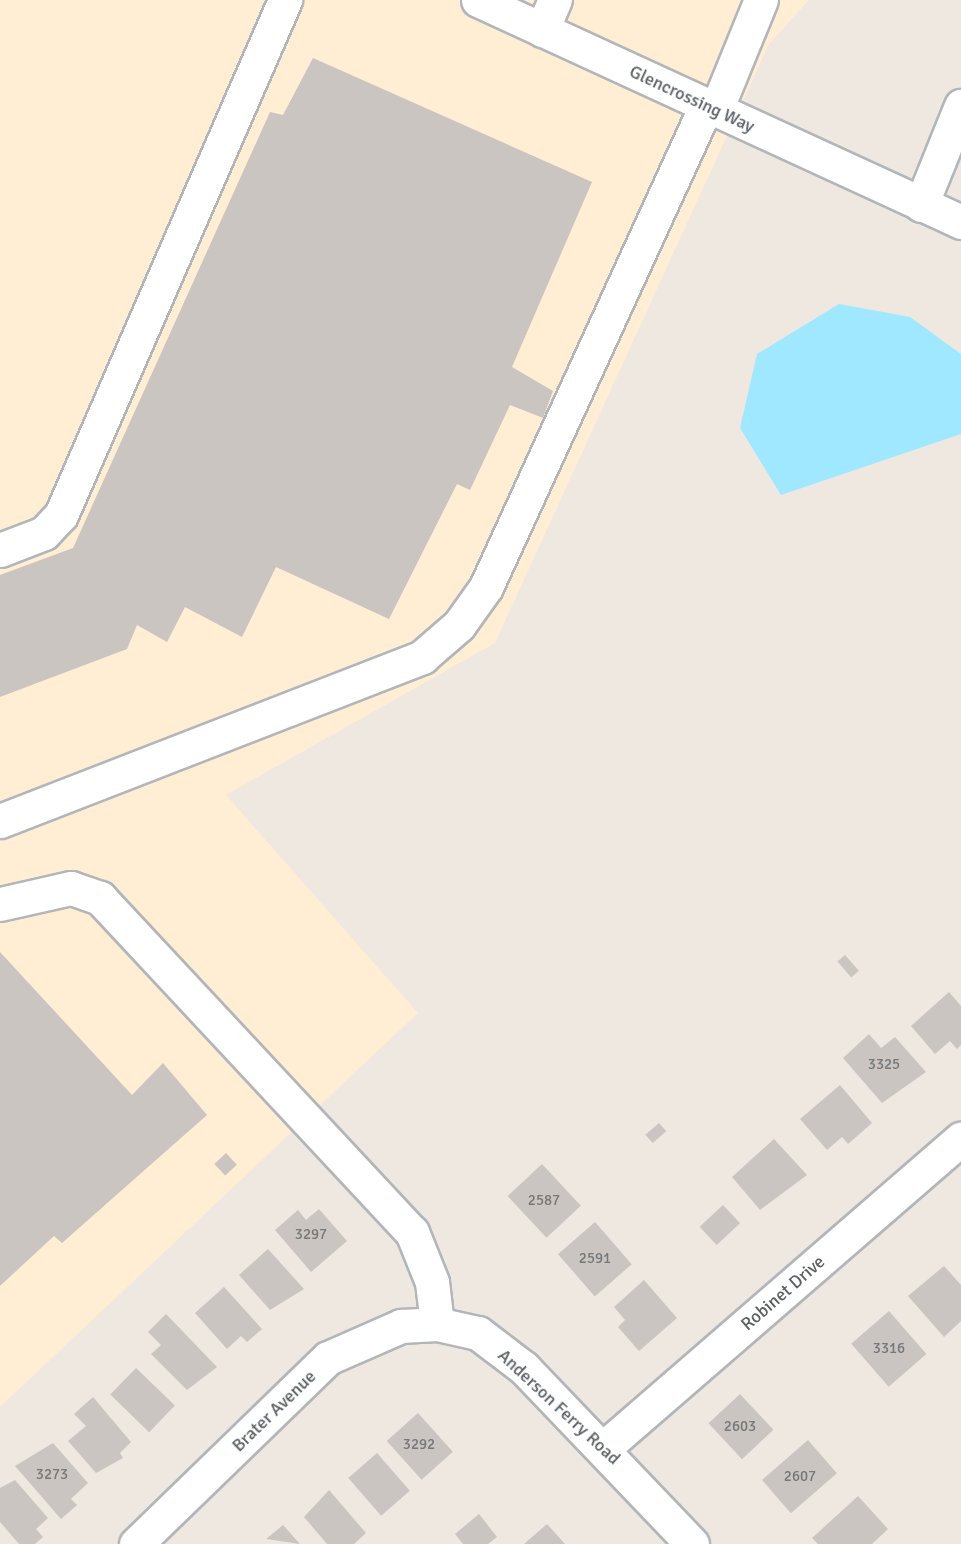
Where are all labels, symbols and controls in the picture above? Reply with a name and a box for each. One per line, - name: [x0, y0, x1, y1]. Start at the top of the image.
- street label: Glencrossing Way: [626, 61, 758, 137]
- house number: 3325: [868, 1056, 900, 1074]
- house number: 2587: [528, 1192, 560, 1210]
- house number: 3297: [295, 1226, 327, 1244]
- house number: 2591: [579, 1250, 611, 1268]
- street label: Robinet Drive: [737, 1251, 829, 1335]
- house number: 3316: [873, 1340, 905, 1358]
- street label: Anderson Ferry Road: [493, 1345, 625, 1469]
- street label: Brater Avenue: [228, 1366, 320, 1456]
- house number: 2603: [724, 1418, 756, 1436]
- house number: 3292: [403, 1436, 435, 1454]
- house number: 3273: [36, 1466, 68, 1484]
- house number: 2607: [784, 1468, 816, 1486]

